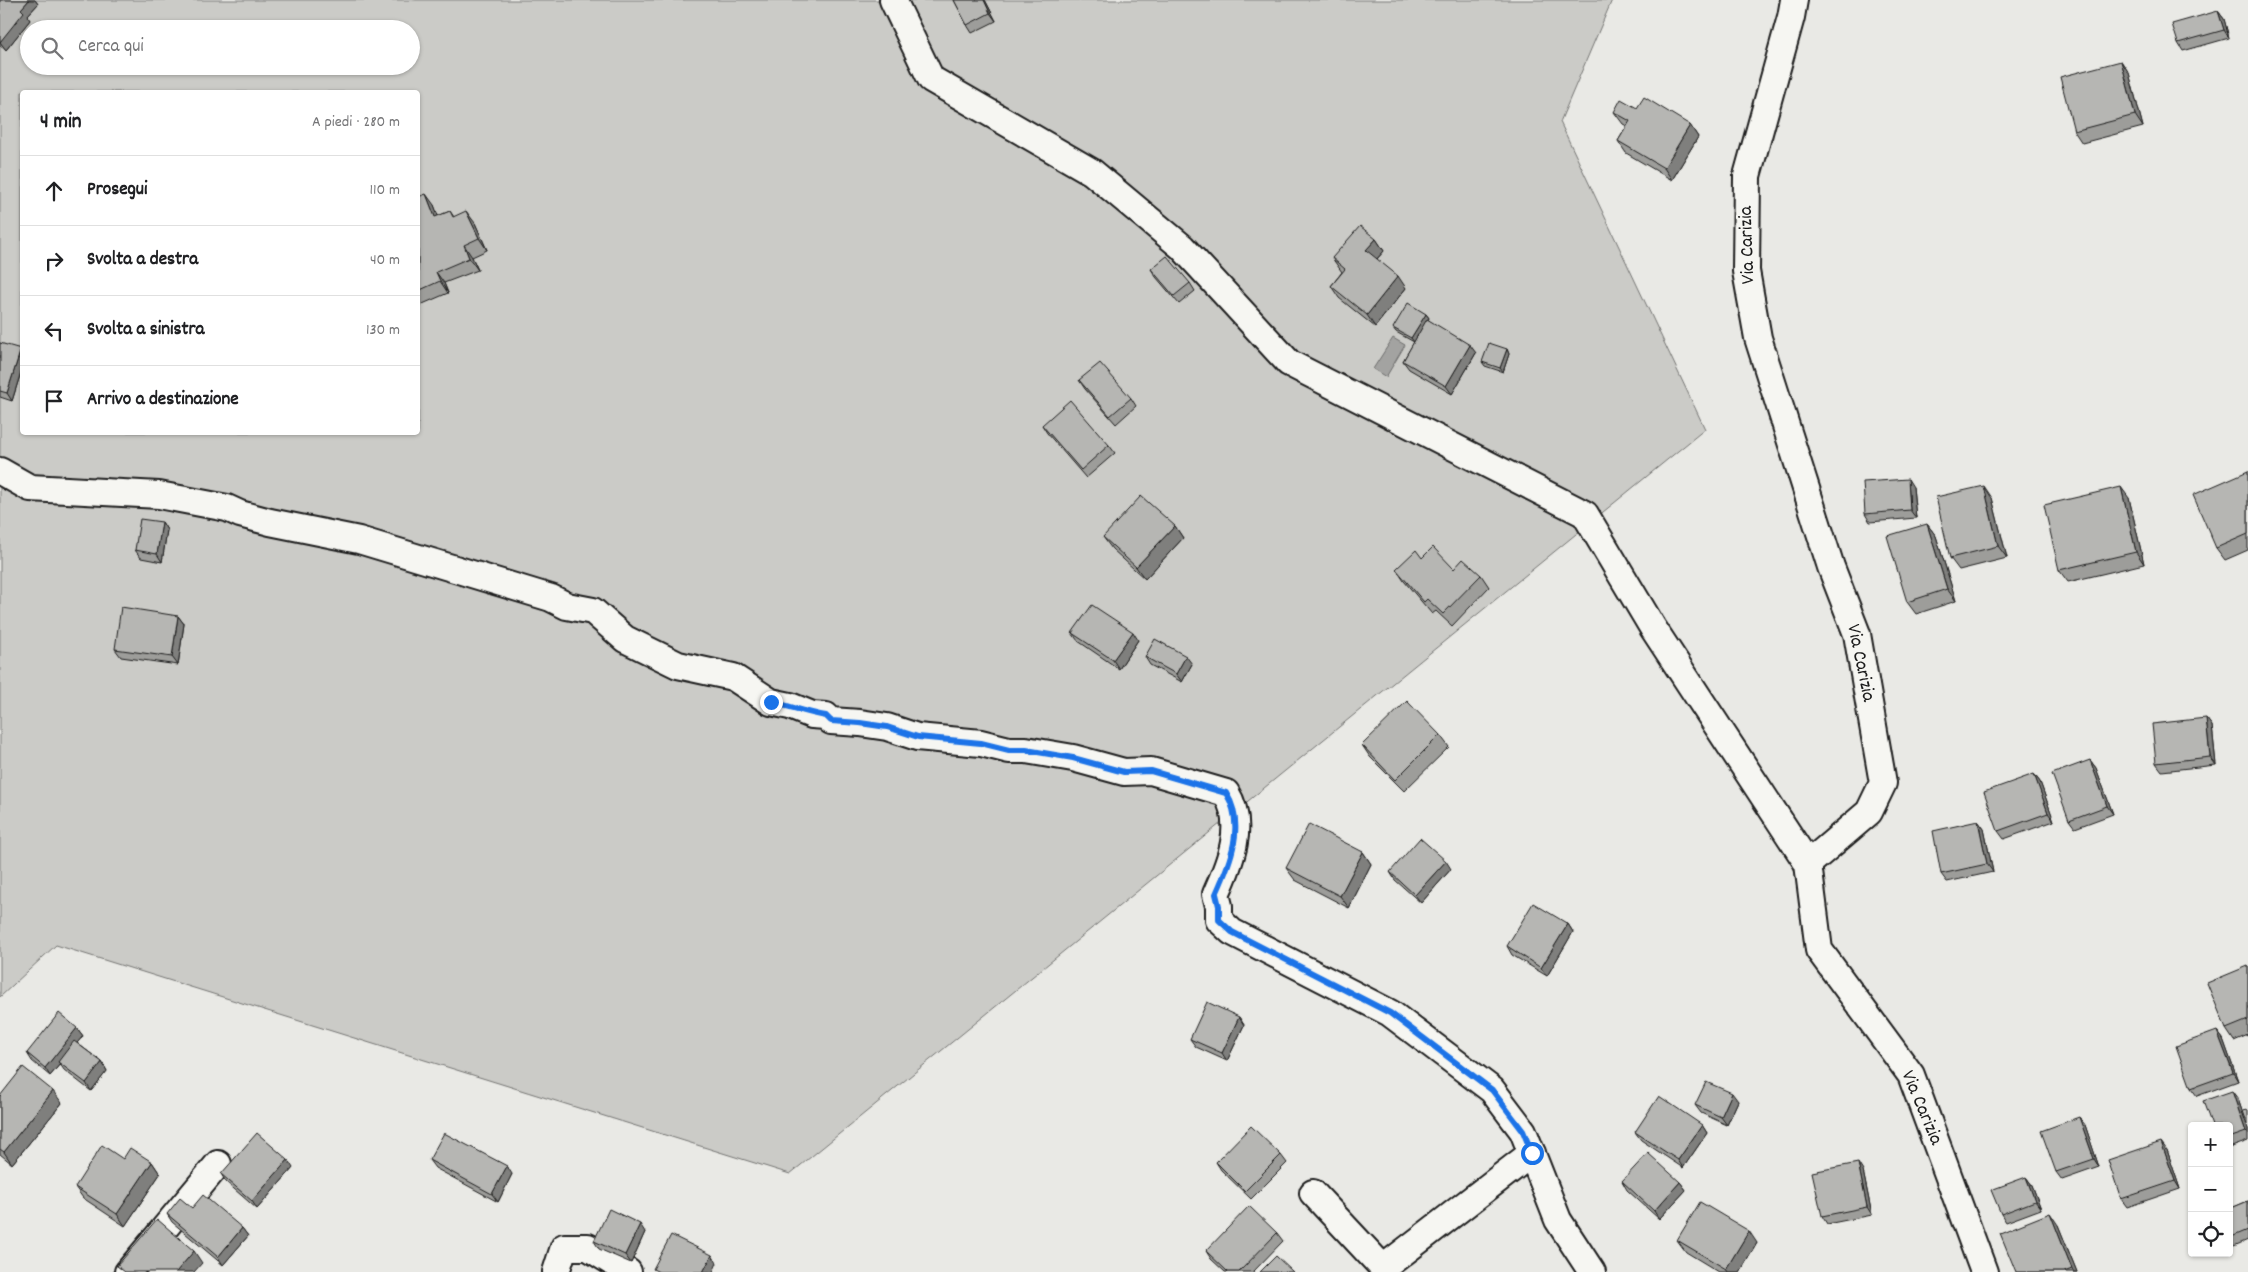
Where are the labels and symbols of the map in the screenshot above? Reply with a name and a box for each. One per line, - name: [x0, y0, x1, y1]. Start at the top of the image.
- street label: Via Carizia: [1733, 205, 1763, 285]
- street label: Via Carizia: [1838, 622, 1882, 705]
- route end: [760, 691, 783, 714]
- street label: Via Carizia: [1893, 1067, 1949, 1150]
- route start: [1521, 1142, 1544, 1165]

